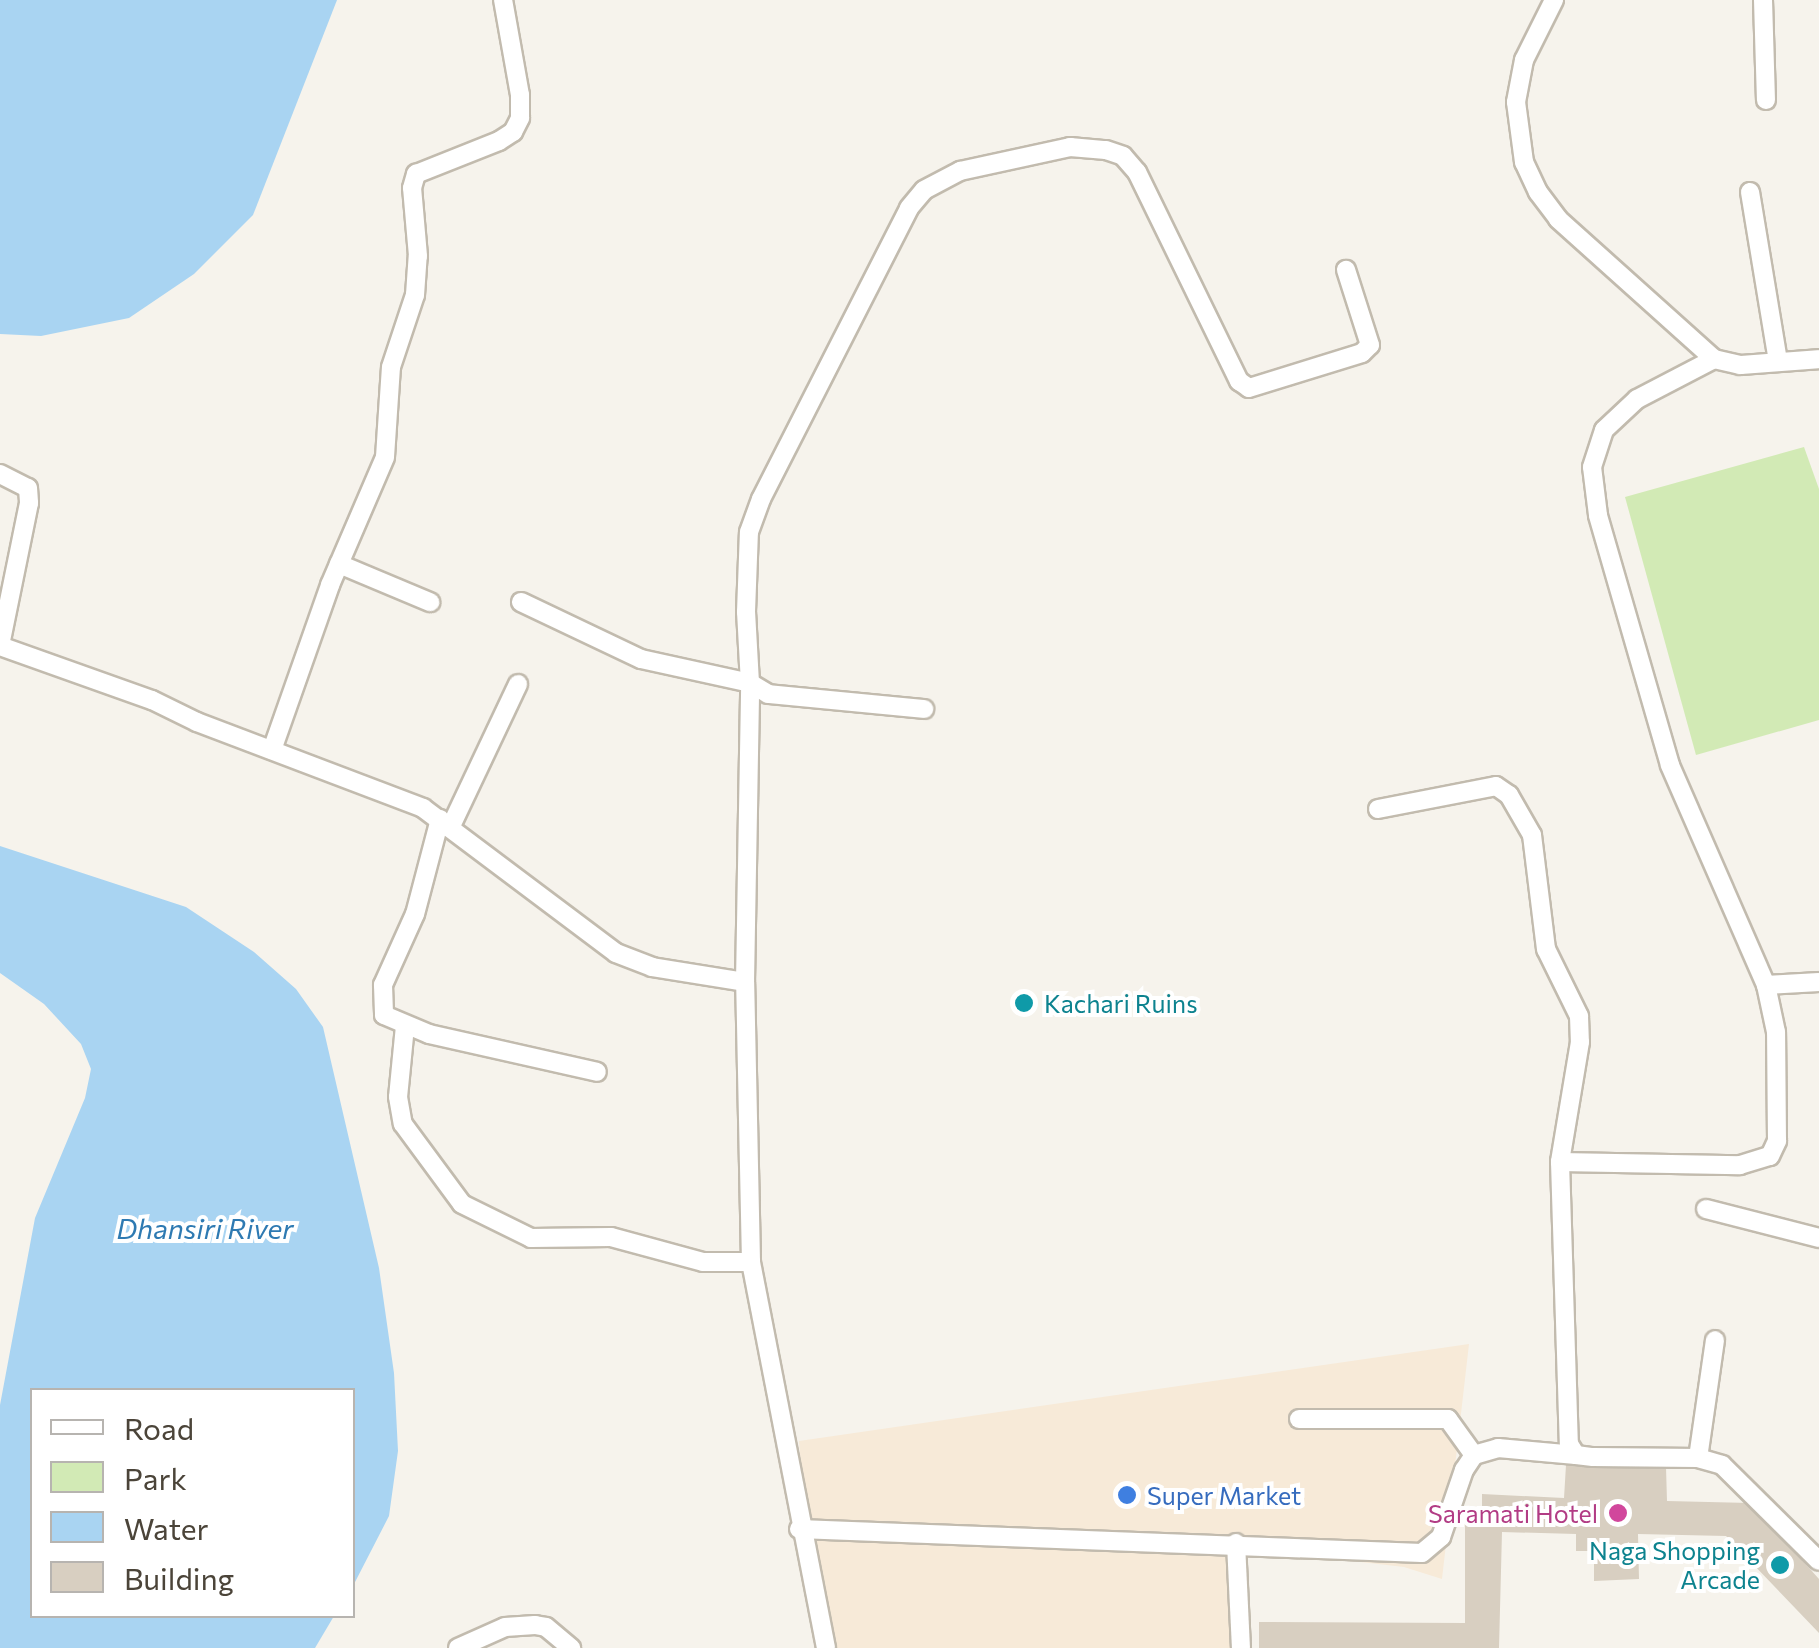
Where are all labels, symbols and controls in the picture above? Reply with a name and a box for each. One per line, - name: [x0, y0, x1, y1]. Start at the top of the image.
- place label: Kachari Ruins: [1044, 988, 1198, 1018]
- marker: Kachari Ruins: [1013, 992, 1035, 1014]
- water label: Dhansiri River: [116, 1211, 294, 1245]
- legend: [30, 1388, 355, 1618]
- text: Road: [124, 1409, 194, 1446]
- text: Park: [124, 1459, 187, 1496]
- place label: Super Market: [1147, 1480, 1301, 1510]
- marker: Super Market: [1116, 1484, 1138, 1506]
- place label: Saramati Hotel: [1428, 1498, 1598, 1528]
- marker: Saramati Hotel: [1607, 1502, 1629, 1524]
- text: Water: [124, 1509, 209, 1546]
- place label: Naga Shopping Arcade: [1589, 1536, 1760, 1595]
- marker: Naga Shopping Arcade: [1769, 1554, 1791, 1576]
- text: Building: [124, 1559, 234, 1596]

